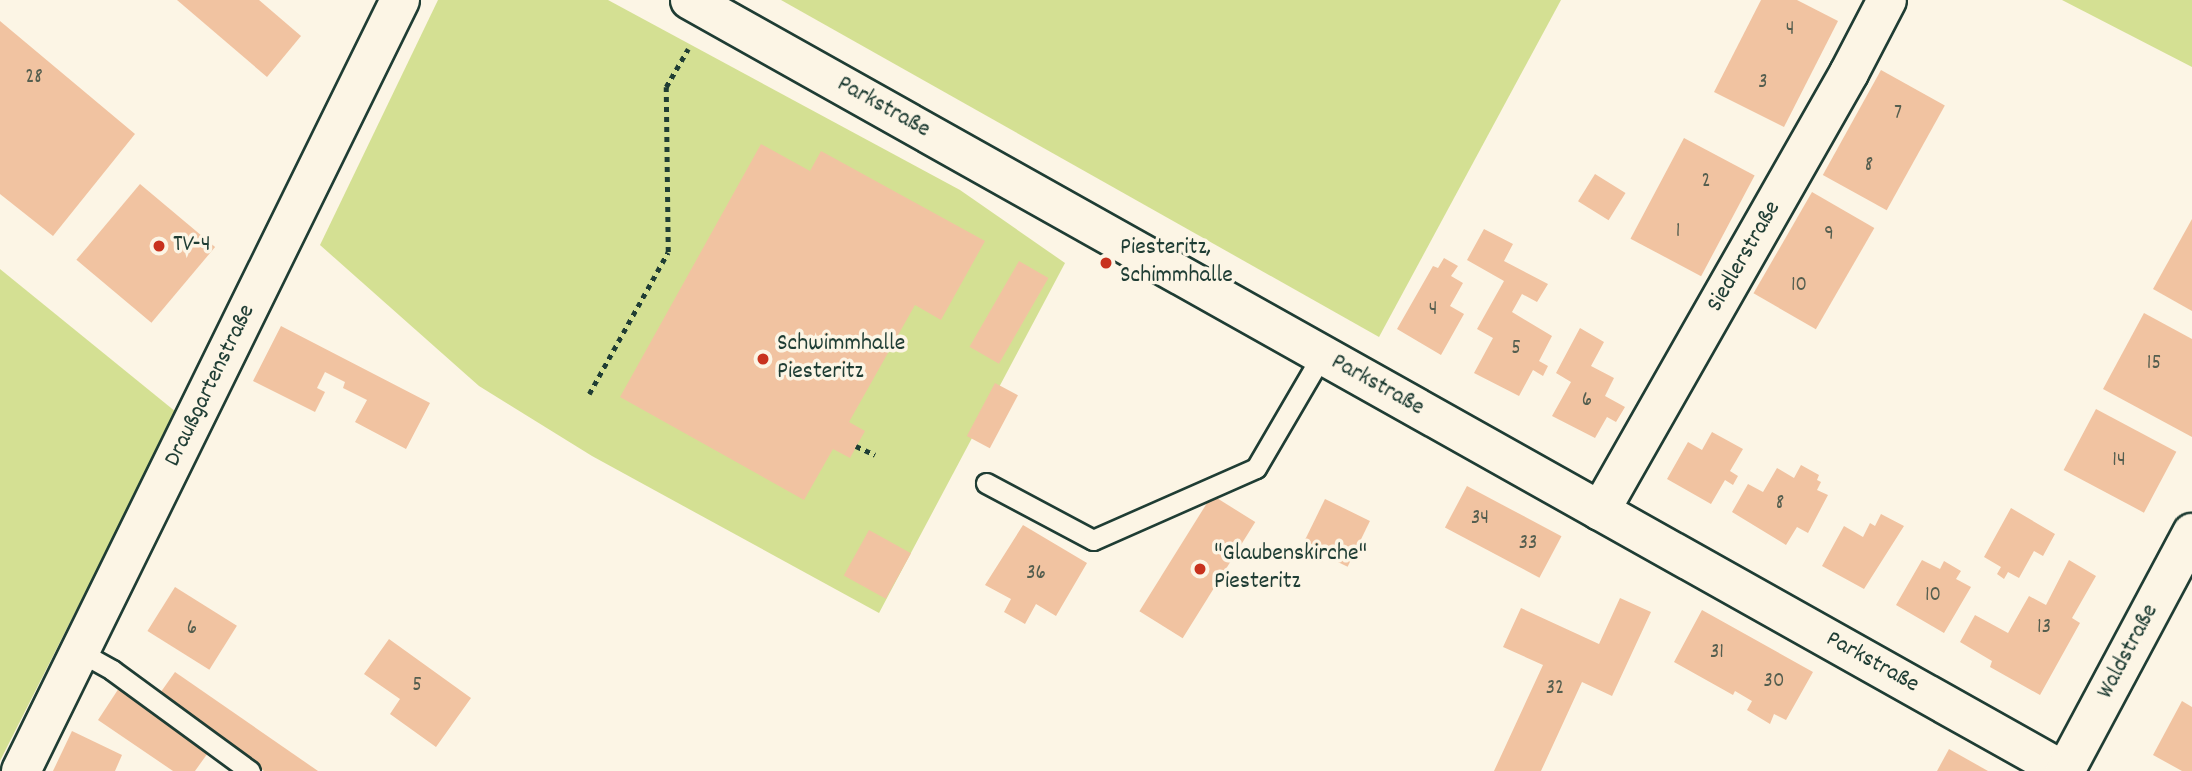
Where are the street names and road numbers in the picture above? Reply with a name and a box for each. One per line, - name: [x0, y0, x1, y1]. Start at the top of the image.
- street label: Parkstraße: [831, 71, 935, 145]
- street label: Siedlerstraße: [1702, 197, 1788, 317]
- street label: Draußgartenstraße: [159, 300, 263, 472]
- street label: Parkstraße: [1325, 349, 1429, 423]
- street label: Waldstraße: [2092, 600, 2166, 704]
- street label: Parkstraße: [1820, 626, 1924, 700]

